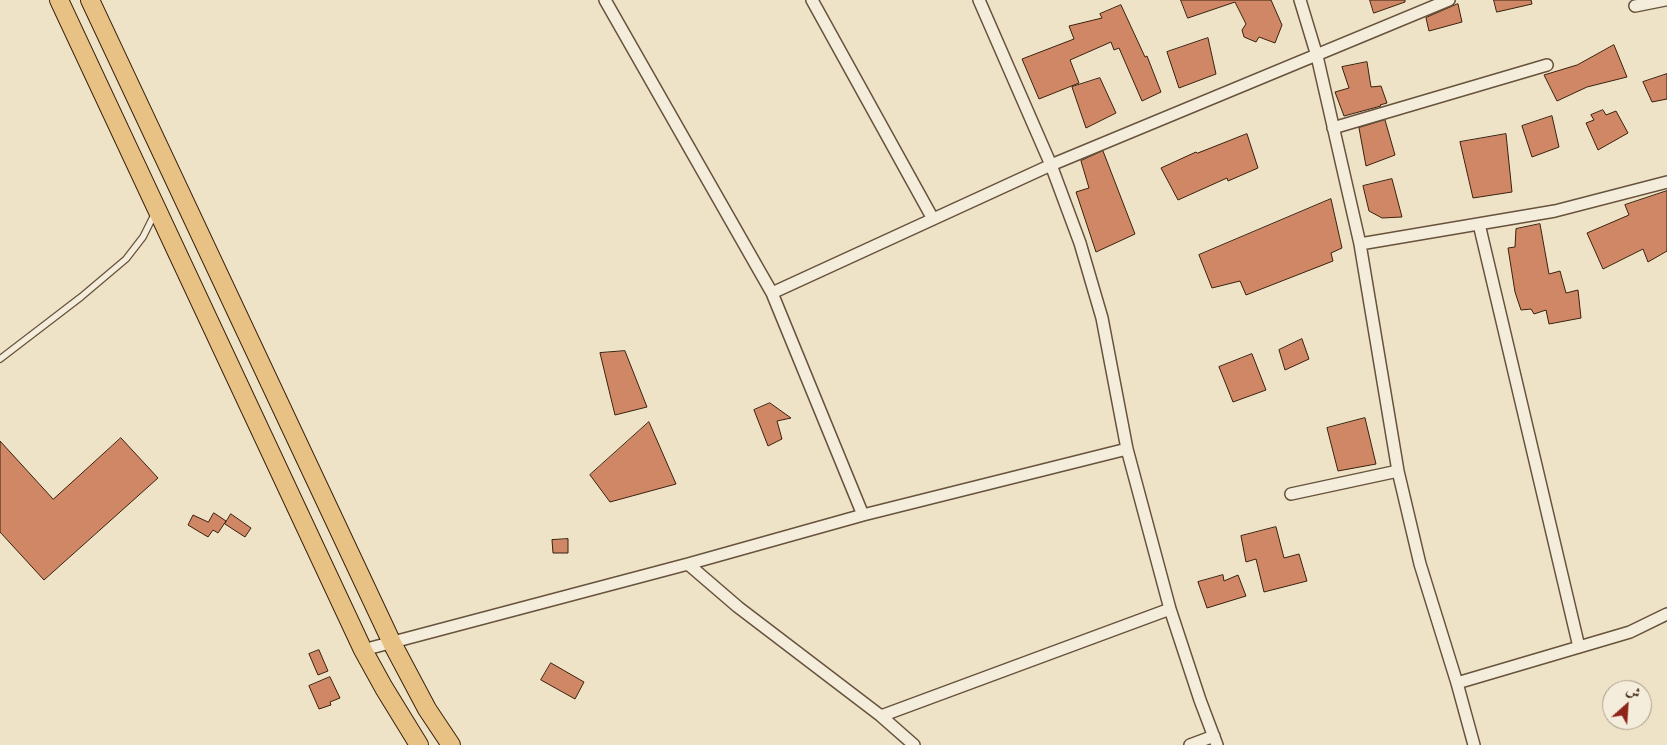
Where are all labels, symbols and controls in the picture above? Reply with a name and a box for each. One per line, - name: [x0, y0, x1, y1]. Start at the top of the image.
- north arrow: [1602, 680, 1652, 730]
- text: ش: [1624, 683, 1642, 702]

